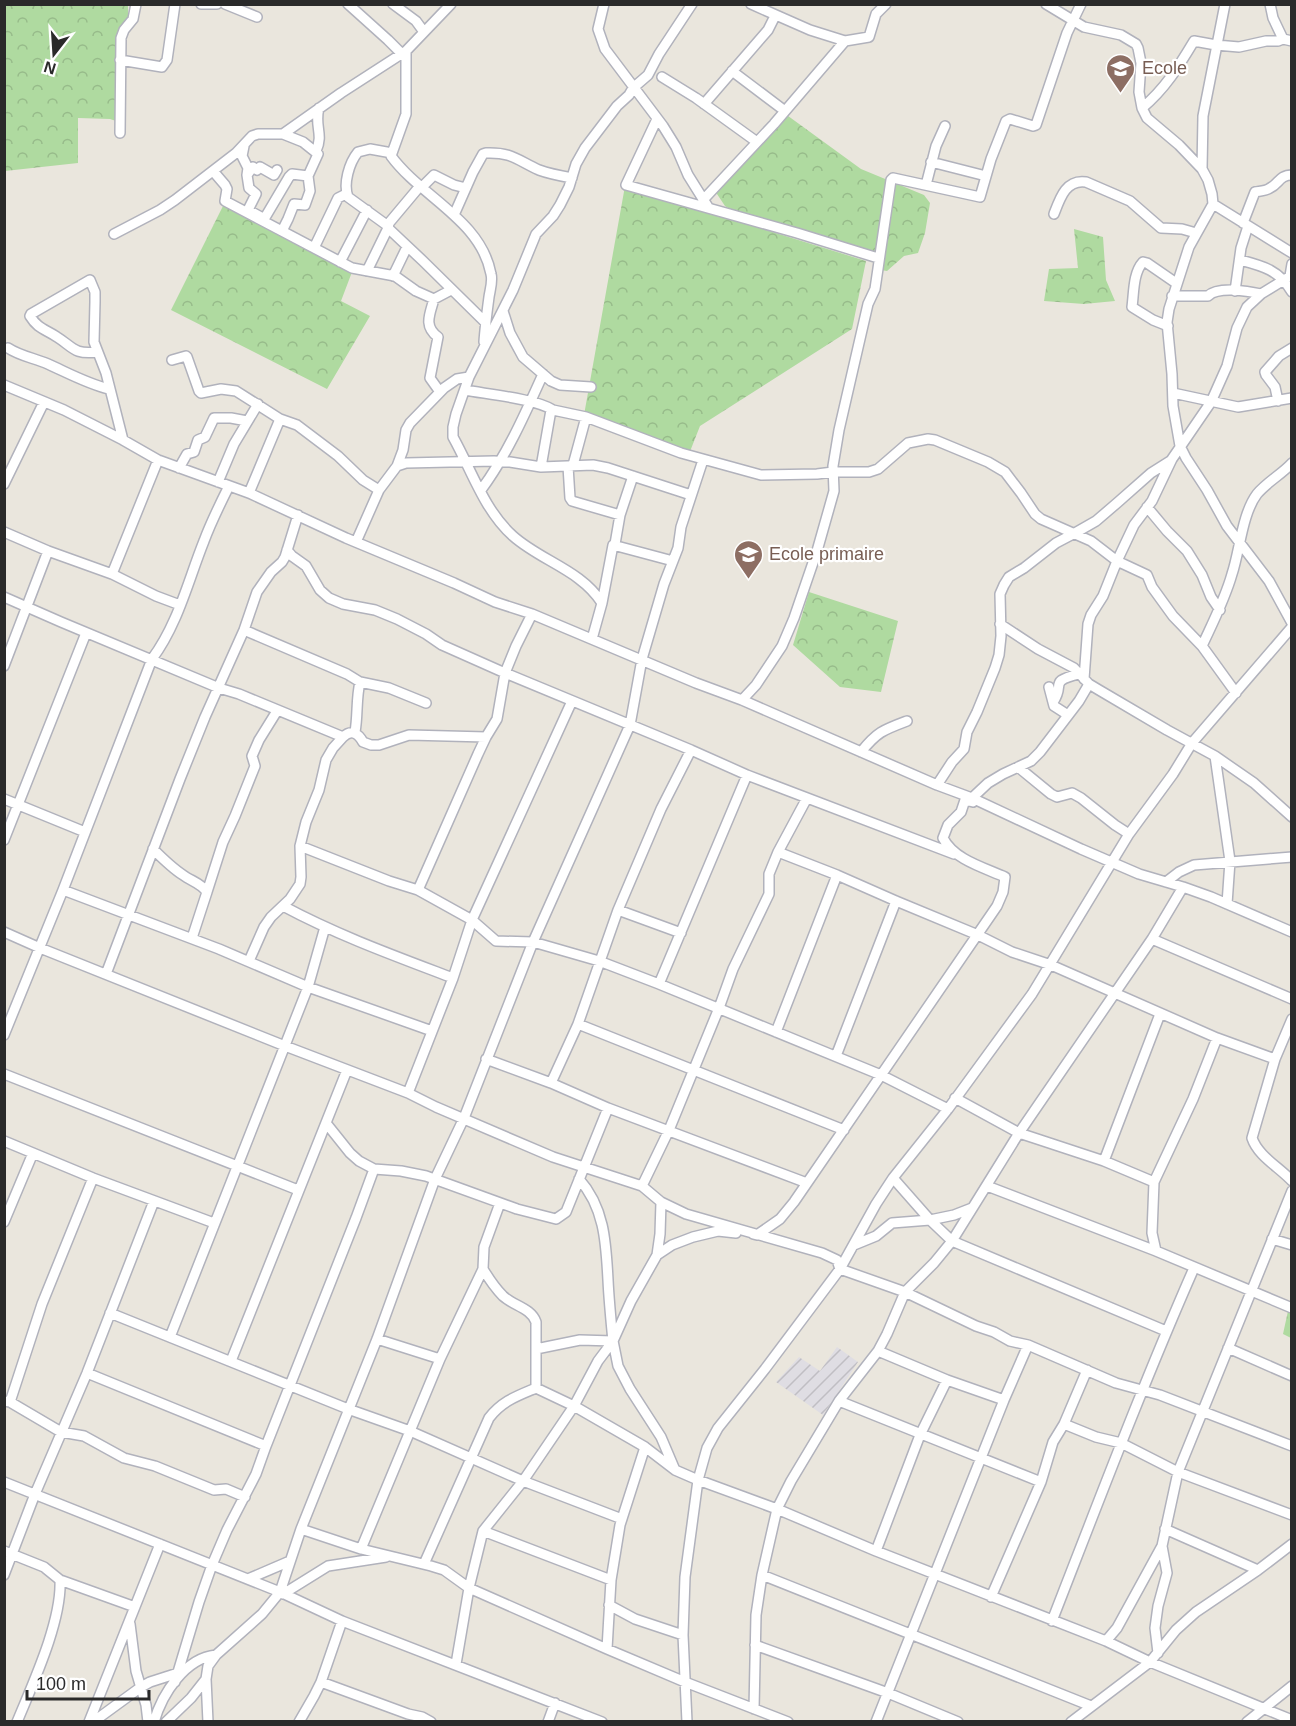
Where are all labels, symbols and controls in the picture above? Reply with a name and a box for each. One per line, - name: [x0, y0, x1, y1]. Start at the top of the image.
- north arrow: [24, 24, 84, 84]
- school or university icon: Ecole: [1105, 52, 1137, 94]
- text: N: [42, 58, 58, 78]
- place label: Ecole: [1142, 58, 1187, 78]
- school or university icon: Ecole primaire: [732, 538, 764, 580]
- place label: Ecole primaire: [769, 544, 884, 564]
- scale bar: [27, 1663, 148, 1701]
- text: 100 m: [36, 1674, 86, 1694]

